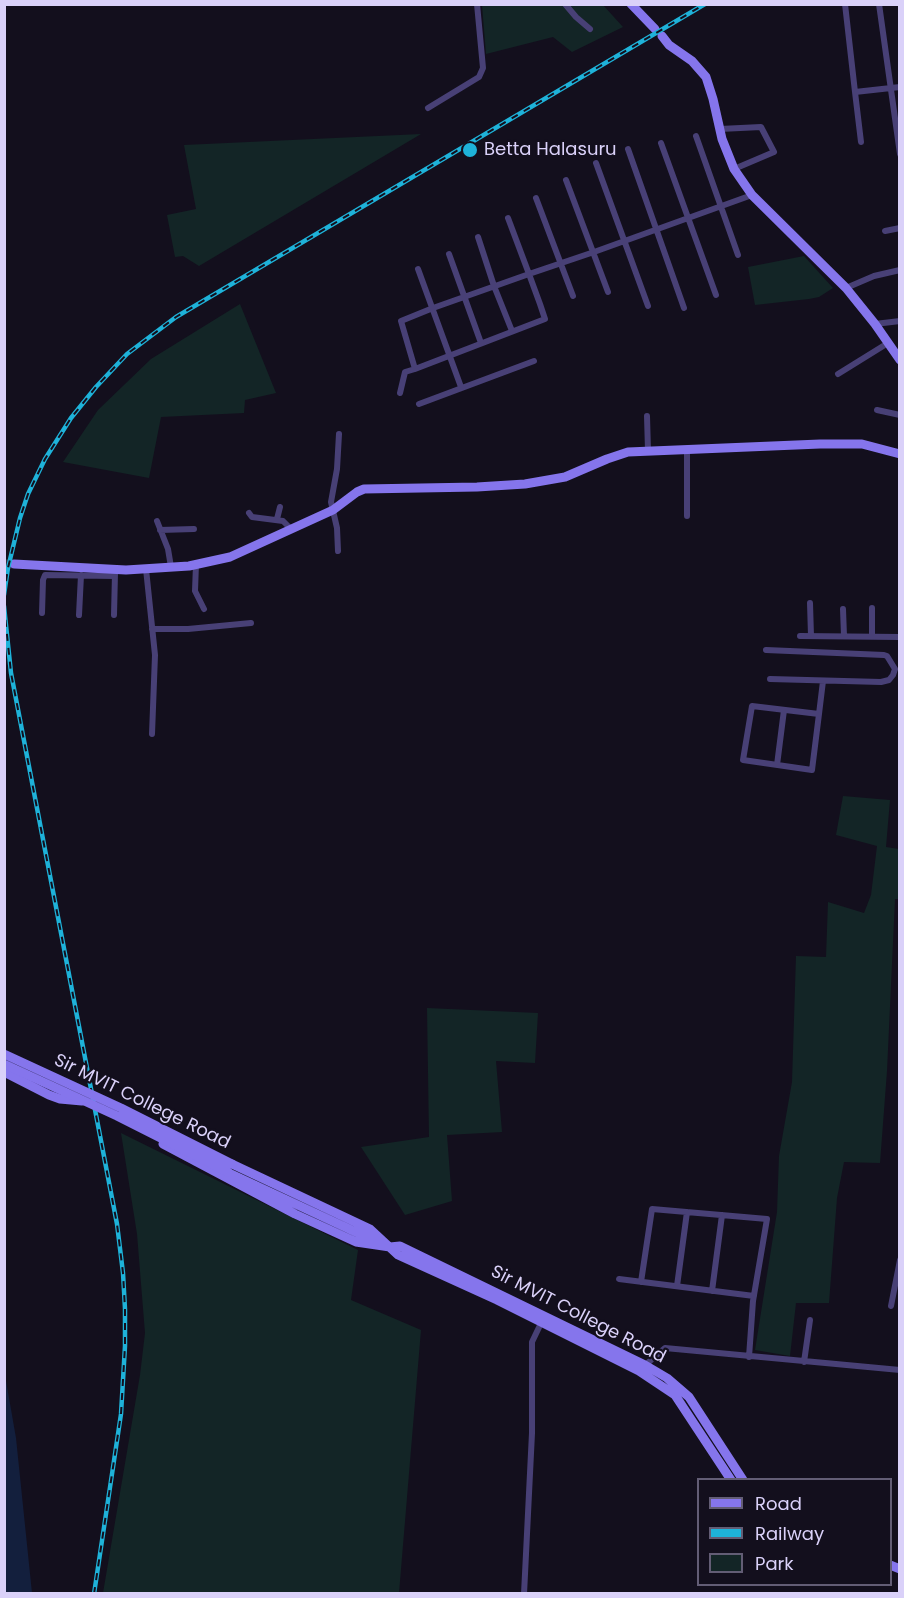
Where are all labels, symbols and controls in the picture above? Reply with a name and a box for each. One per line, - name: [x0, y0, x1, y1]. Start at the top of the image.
- place label: Betta Halasuru: [484, 139, 617, 161]
- marker: Betta Halasuru: [461, 141, 479, 159]
- street label: Sir MVIT College Road: [50, 1050, 234, 1154]
- street label: Sir MVIT College Road: [487, 1261, 669, 1369]
- legend: [697, 1478, 892, 1586]
- text: Road: [755, 1491, 802, 1516]
- text: Railway: [755, 1521, 824, 1546]
- text: Park: [755, 1551, 794, 1576]

